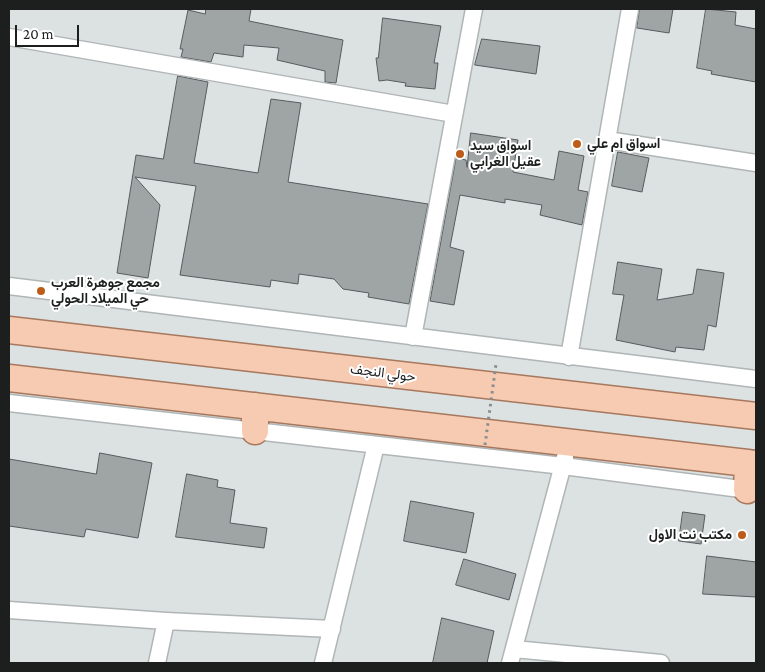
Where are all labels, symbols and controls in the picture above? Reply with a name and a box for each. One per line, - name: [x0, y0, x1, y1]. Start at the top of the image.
- scale bar: [18, 15, 81, 47]
- text: 20 m: [23, 26, 54, 42]
- place label: اسواق ام علي: [587, 136, 660, 152]
- place label: اسواق سيد عقيل الغرابي: [470, 138, 541, 170]
- marker: اسواق ام علي: [571, 138, 583, 150]
- marker: اسواق سيد عقيل الغرابي: [454, 148, 466, 160]
- place label: مجمع جوهرة العرب حي الميلاد الحولي: [51, 275, 160, 308]
- marker: مجمع جوهرة العرب حي الميلاد الحولي: [35, 285, 47, 297]
- street label: حولي النجف: [349, 361, 417, 385]
- place label: مكتب نت الاول: [649, 527, 732, 543]
- marker: مكتب نت الاول: [736, 529, 748, 541]

